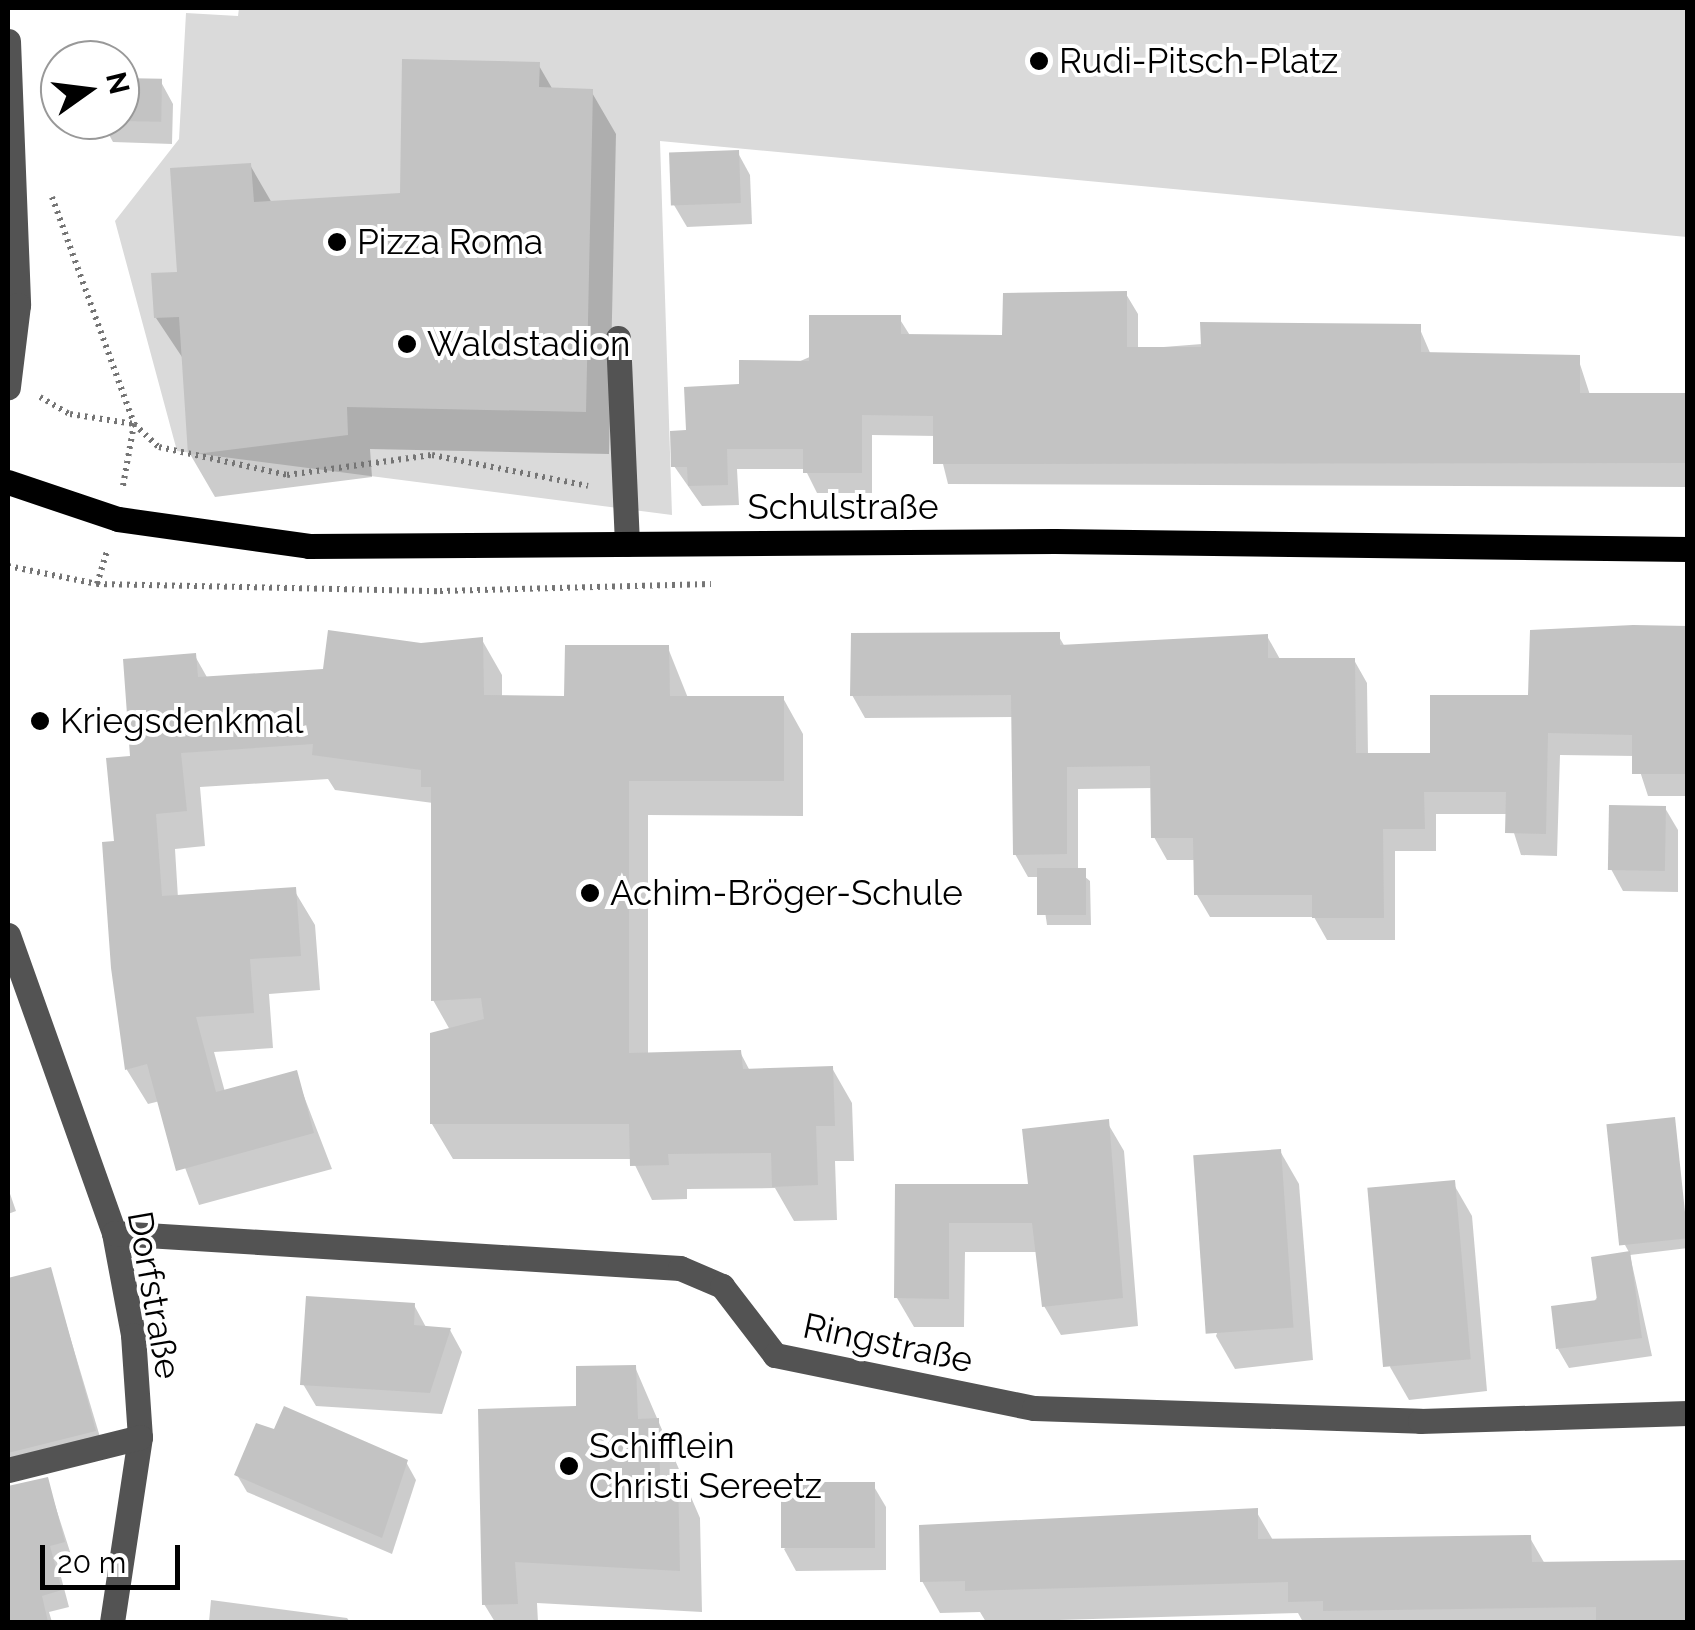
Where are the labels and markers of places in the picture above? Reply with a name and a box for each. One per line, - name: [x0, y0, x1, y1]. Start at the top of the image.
- place label: Rudi-Pitsch-Platz: [1059, 40, 1338, 82]
- marker: Rudi-Pitsch-Platz: [1028, 50, 1050, 72]
- place label: Pizza Roma: [357, 221, 543, 263]
- marker: Pizza Roma: [326, 231, 348, 253]
- place label: Waldstadion: [427, 323, 630, 365]
- marker: Waldstadion: [396, 333, 418, 355]
- place label: Kriegsdenkmal: [60, 700, 304, 742]
- marker: Kriegsdenkmal: [29, 710, 51, 732]
- place label: Achim-Bröger-Schule: [610, 872, 963, 914]
- marker: Achim-Bröger-Schule: [579, 882, 601, 904]
- place label: Schifflein Christi Sereetz: [589, 1425, 822, 1507]
- marker: Schifflein Christi Sereetz: [558, 1455, 580, 1477]

